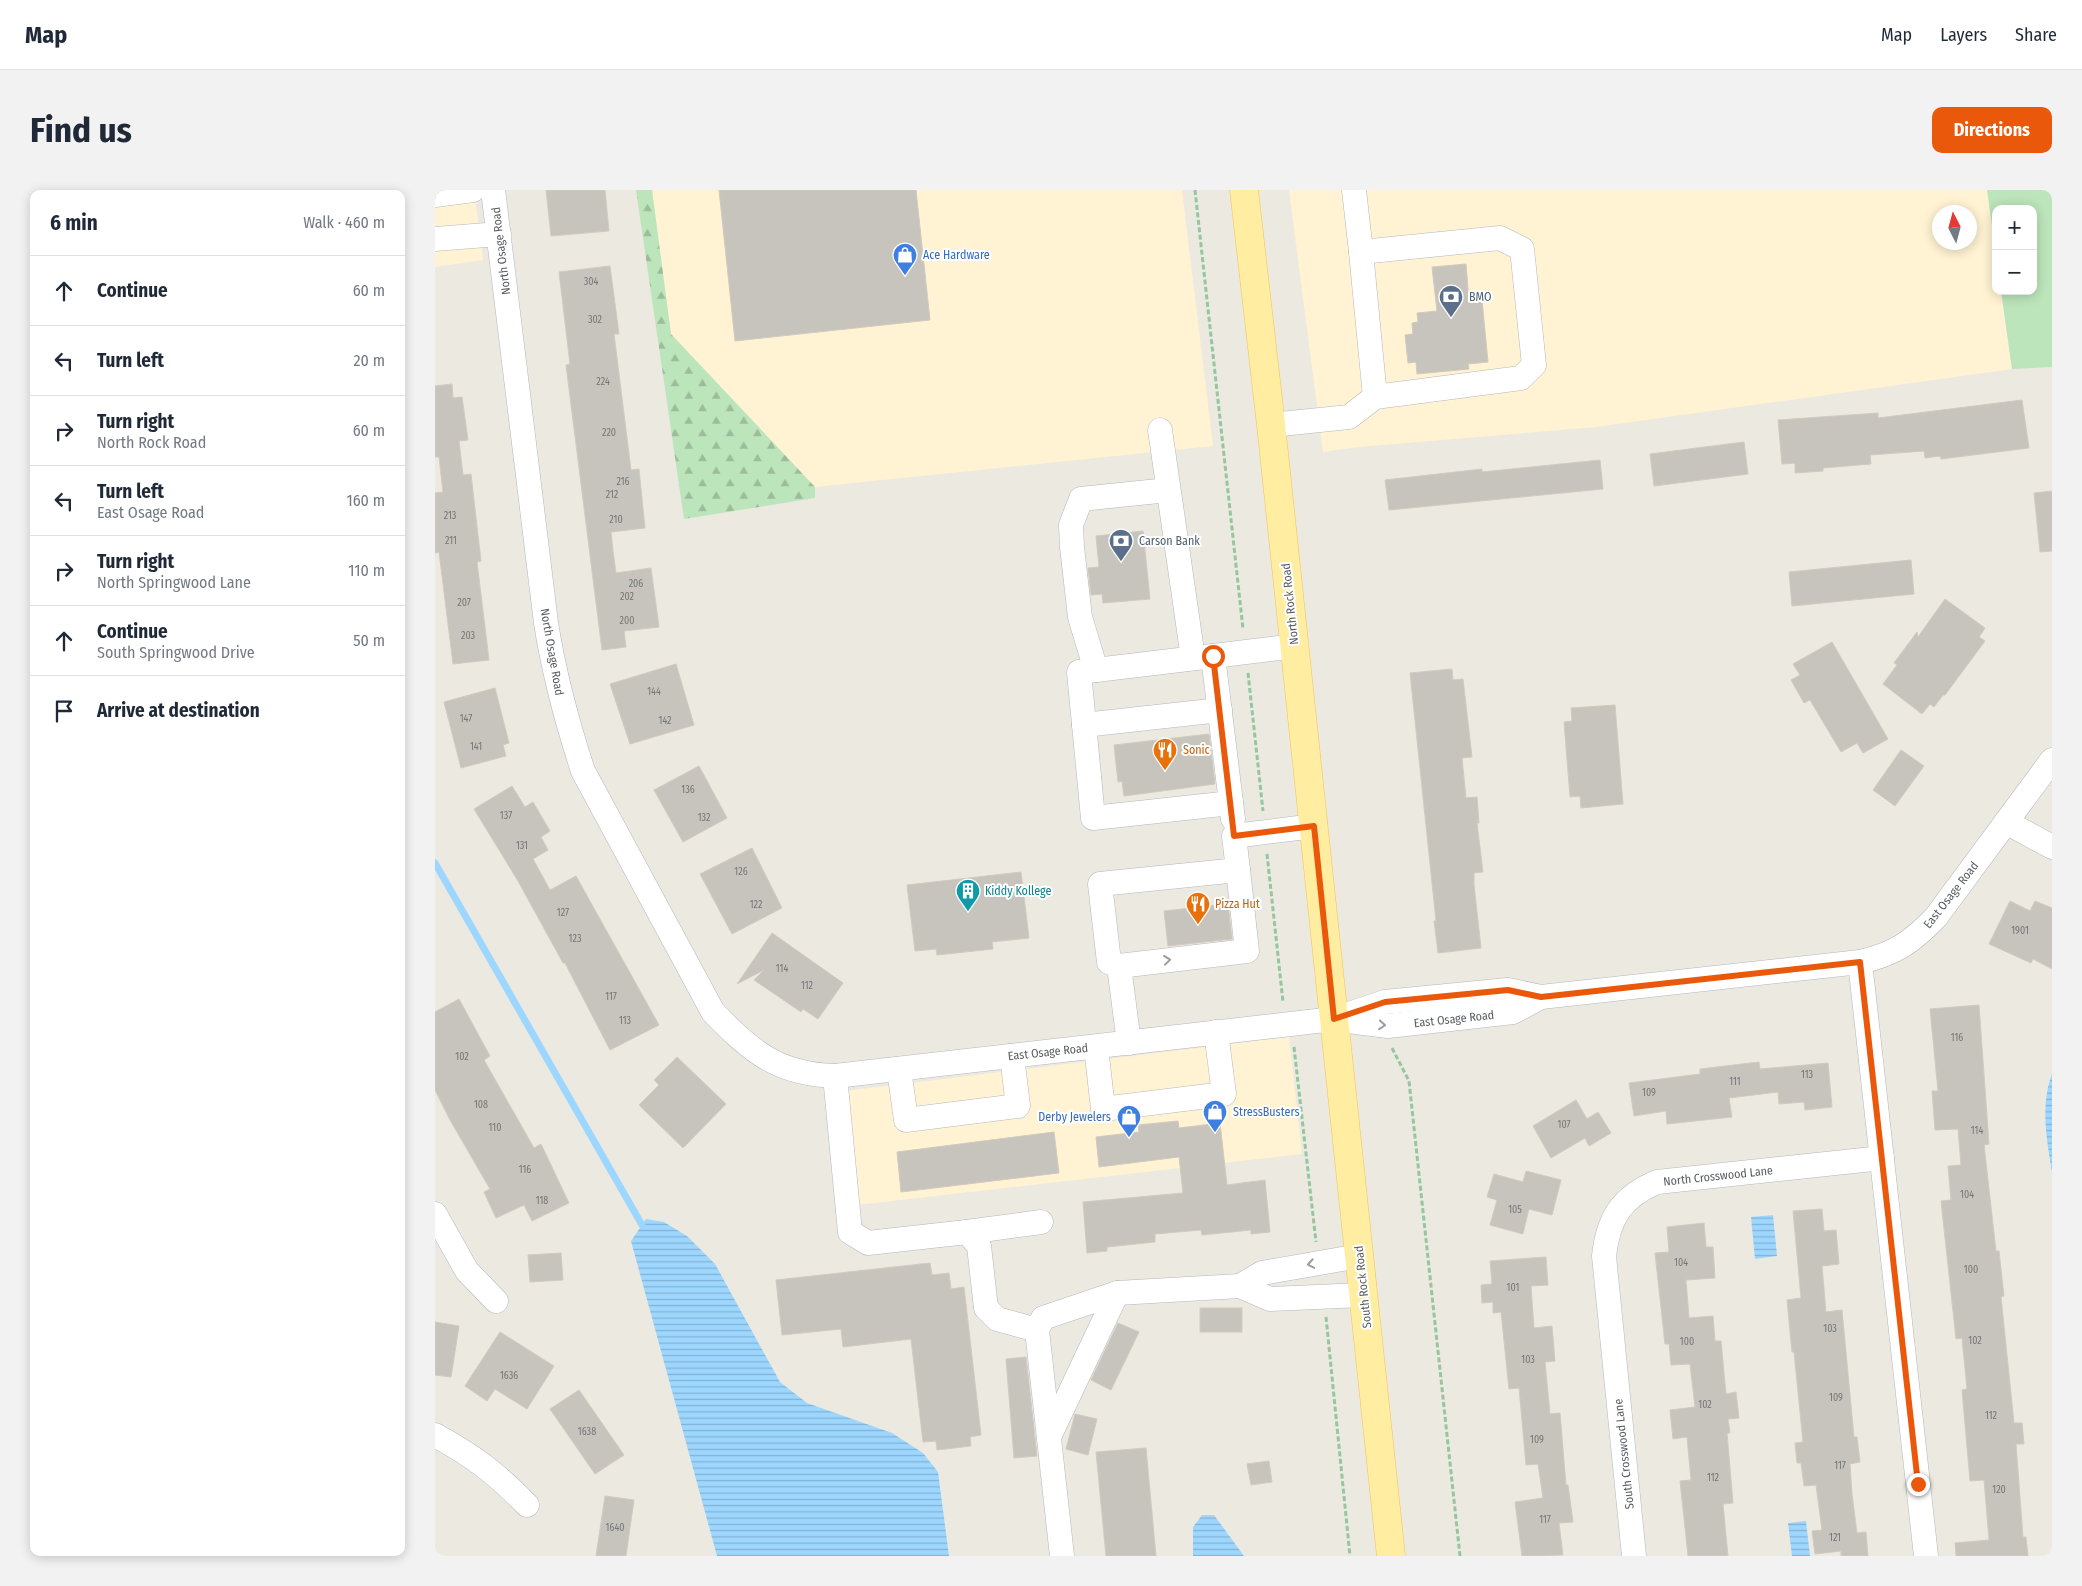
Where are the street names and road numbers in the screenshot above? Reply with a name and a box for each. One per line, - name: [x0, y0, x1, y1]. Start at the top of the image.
- street label: North Osage Road: [489, 206, 513, 296]
- street label: North Rock Road: [1279, 563, 1301, 645]
- street label: North Osage Road: [537, 607, 567, 697]
- street label: East Osage Road: [1921, 859, 1981, 931]
- street label: East Osage Road: [1413, 1008, 1495, 1030]
- street label: East Osage Road: [1007, 1041, 1089, 1063]
- street label: North Crosswood Lane: [1663, 1163, 1774, 1189]
- street label: South Rock Road: [1352, 1245, 1374, 1329]
- street label: South Crosswood Lane: [1611, 1398, 1637, 1510]

